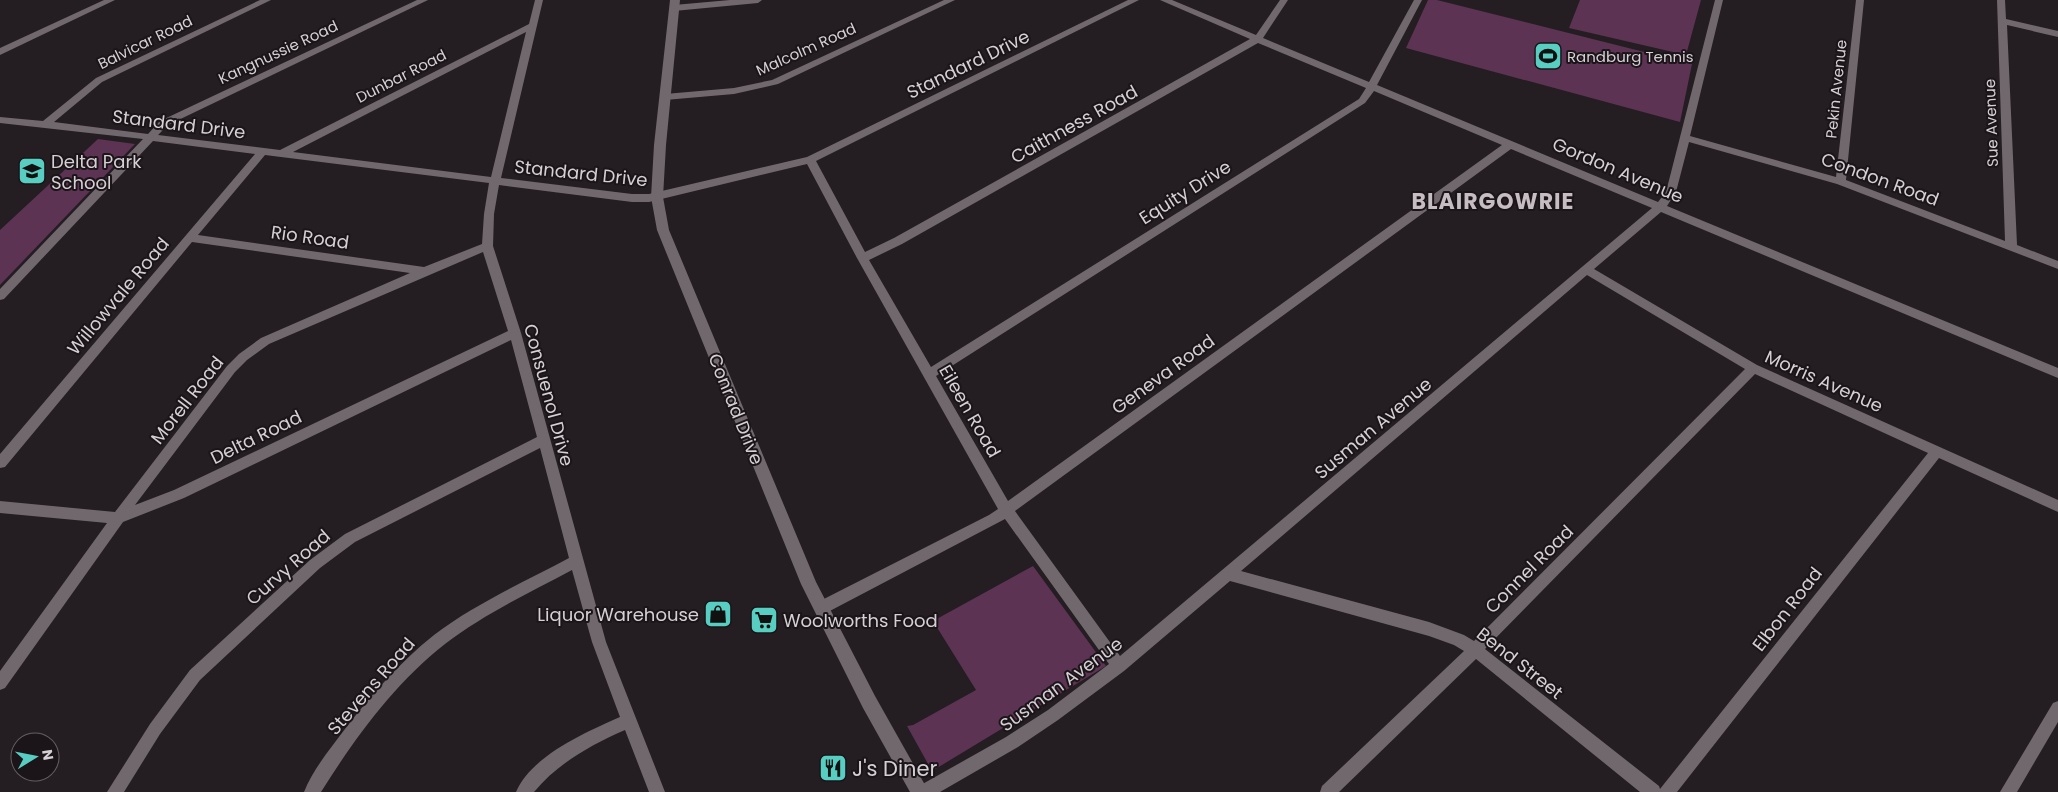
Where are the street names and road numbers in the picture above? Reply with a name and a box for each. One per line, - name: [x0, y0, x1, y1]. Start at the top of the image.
- street label: Balvicar Road: [94, 10, 196, 74]
- street label: Kangnussie Road: [215, 15, 341, 89]
- street label: Malcolm Road: [753, 18, 859, 80]
- street label: Standard Drive: [902, 23, 1034, 105]
- street label: Pekin Avenue: [1820, 39, 1852, 139]
- street label: Dunbar Road: [352, 44, 450, 108]
- street label: Caithness Road: [1006, 79, 1142, 169]
- street label: Sue Avenue: [1979, 79, 2003, 167]
- street label: Standard Drive: [111, 103, 247, 145]
- street label: Gordon Avenue: [1549, 131, 1687, 209]
- street label: Condon Road: [1818, 146, 1942, 212]
- street label: Standard Drive: [513, 154, 649, 192]
- street label: Equity Drive: [1134, 154, 1236, 230]
- street label: Rio Road: [269, 219, 351, 255]
- street label: Willowvale Road: [61, 232, 175, 360]
- street label: Consuenol Drive: [518, 321, 580, 469]
- street label: Geneva Road: [1106, 328, 1220, 420]
- street label: Morris Avenue: [1761, 344, 1887, 418]
- street label: Conrad Drive: [702, 350, 770, 468]
- street label: Morell Road: [145, 351, 229, 449]
- street label: Eileen Road: [933, 360, 1007, 462]
- street label: Susman Avenue: [1309, 371, 1437, 485]
- street label: Delta Road: [206, 404, 306, 470]
- street label: Connel Road: [1479, 519, 1579, 619]
- street label: Curvy Road: [241, 523, 335, 611]
- street label: Elbon Road: [1746, 562, 1828, 656]
- street label: Bend Street: [1472, 621, 1568, 705]
- street label: Susman Avenue: [995, 631, 1127, 737]
- street label: Stevens Road: [322, 632, 420, 740]

